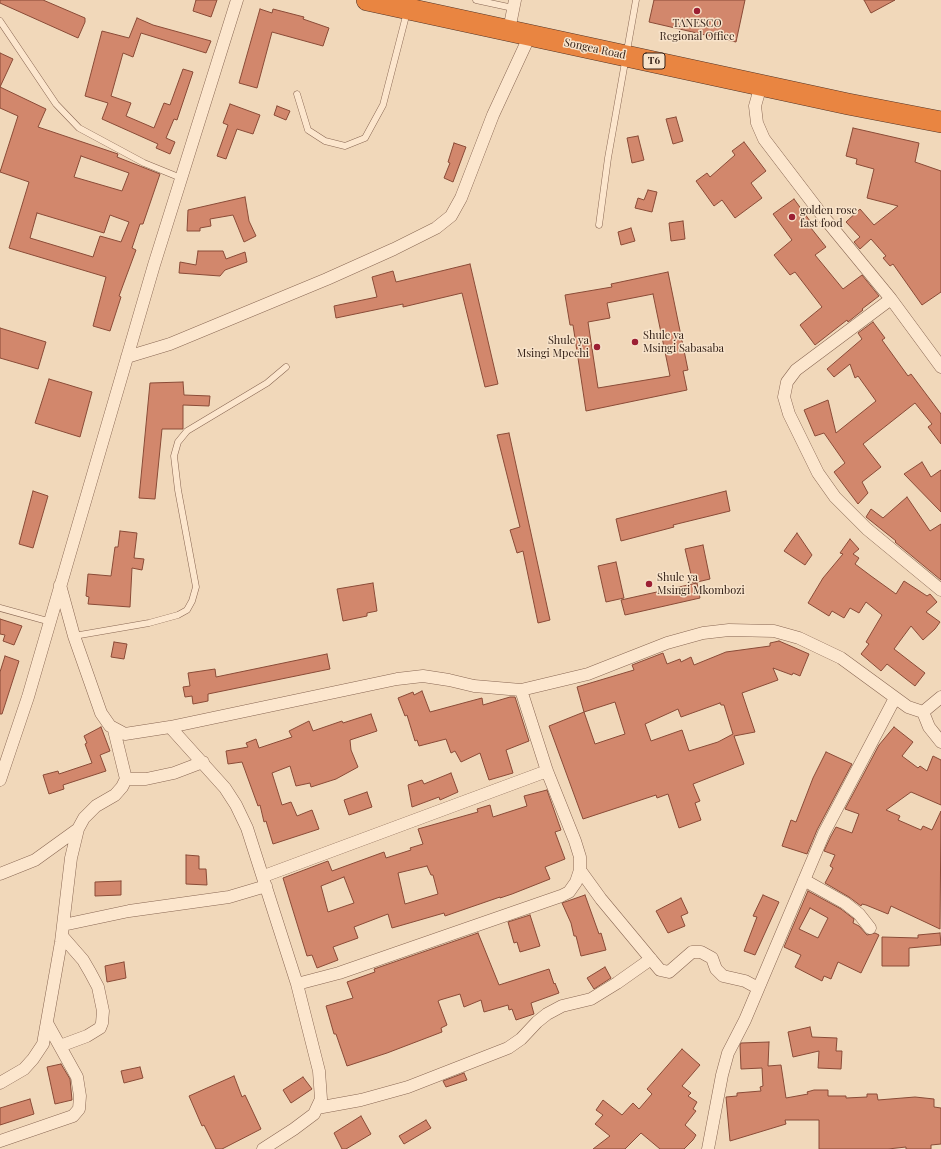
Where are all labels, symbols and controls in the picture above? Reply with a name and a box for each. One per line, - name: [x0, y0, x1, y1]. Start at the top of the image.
- marker: TANESCO Regional Office: [692, 6, 702, 16]
- place label: TANESCO Regional Office: [660, 17, 734, 43]
- street label: Songea Road: [563, 36, 627, 62]
- road number: T6: [643, 53, 665, 69]
- place label: golden rose fast food: [800, 204, 857, 230]
- marker: golden rose fast food: [787, 212, 797, 222]
- place label: Shule ya Msingi Sabasaba: [643, 329, 724, 355]
- place label: Shule ya Msingi Mpechi: [517, 334, 589, 360]
- marker: Shule ya Msingi Sabasaba: [630, 337, 640, 347]
- marker: Shule ya Msingi Mpechi: [592, 342, 602, 352]
- place label: Shule ya Msingi Mkombozi: [657, 571, 745, 597]
- marker: Shule ya Msingi Mkombozi: [644, 579, 654, 589]

